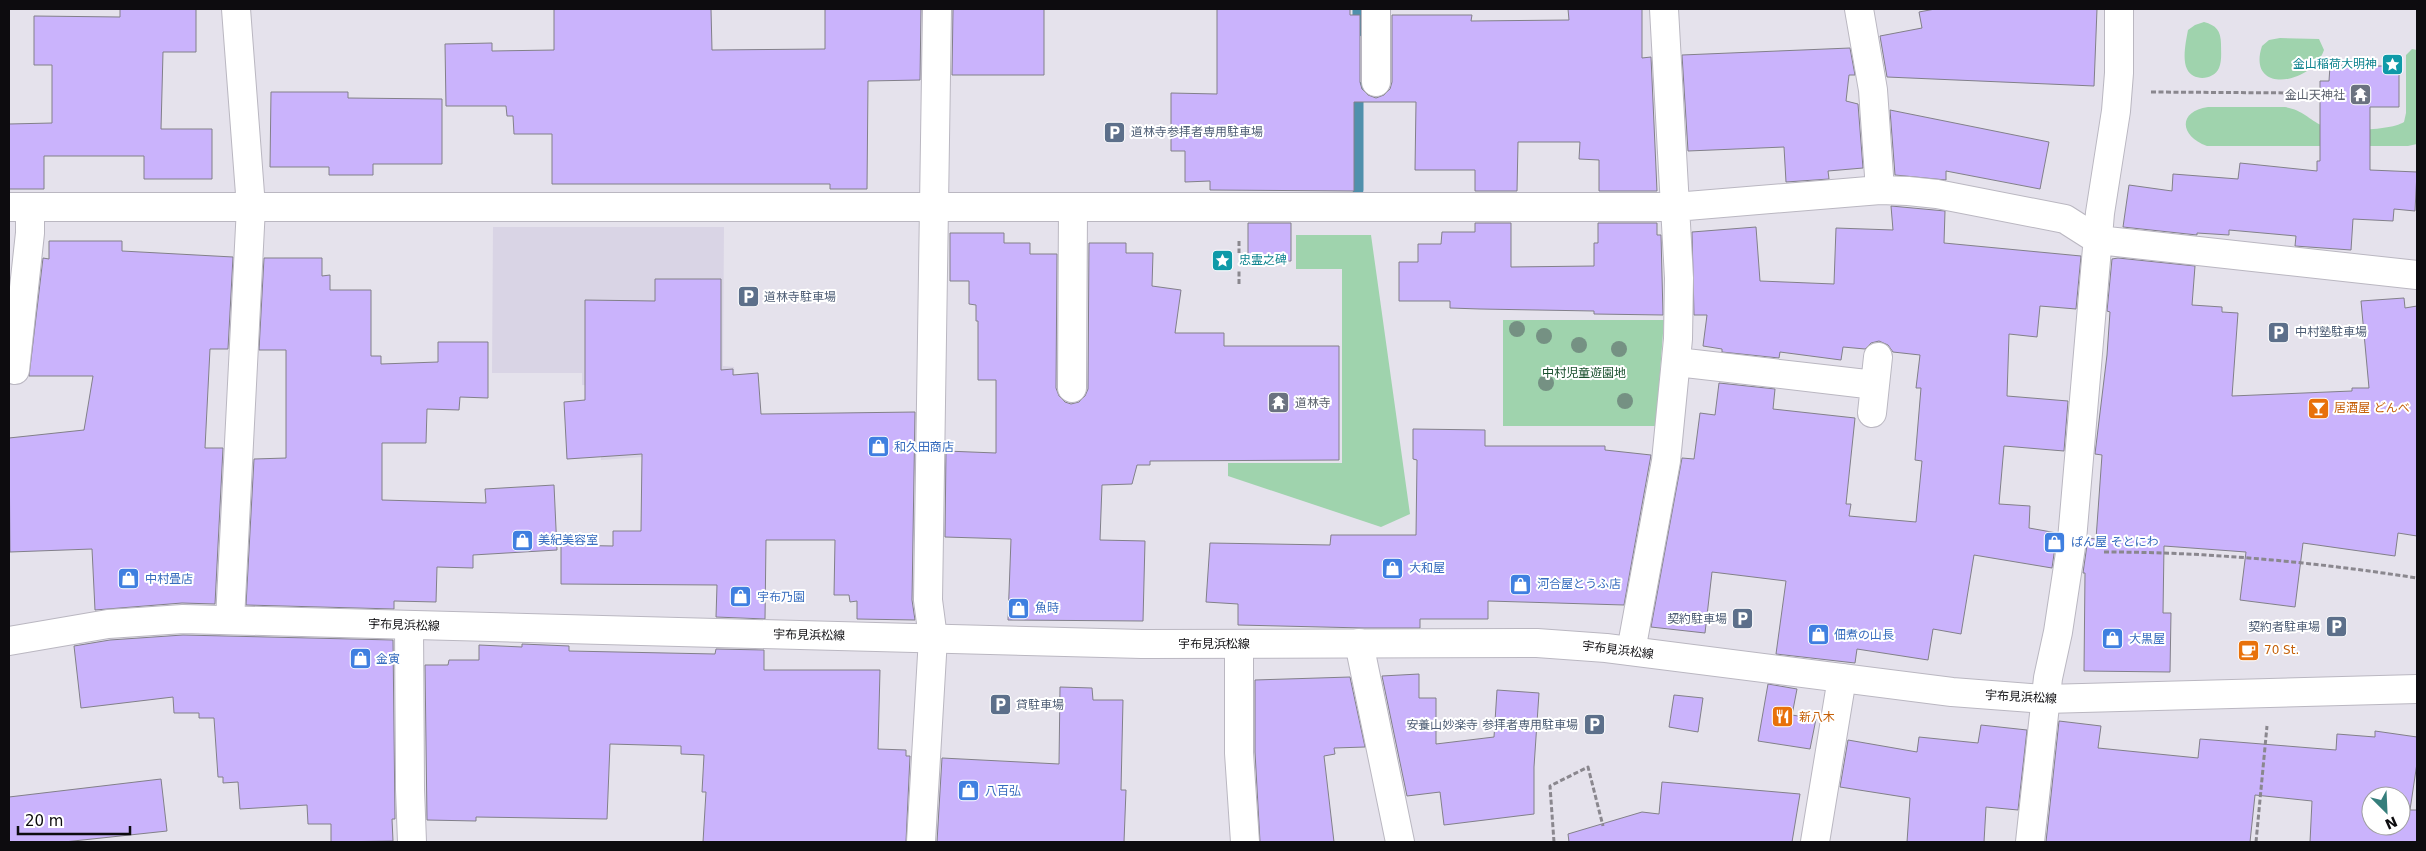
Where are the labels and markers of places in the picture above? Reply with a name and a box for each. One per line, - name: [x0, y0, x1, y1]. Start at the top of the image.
- place icon: 金山稲荷大明神: [2381, 52, 2405, 76]
- place label: 金山稲荷大明神: [2293, 57, 2377, 71]
- temple icon: 金山天神社: [2349, 83, 2373, 107]
- place label: 金山天神社: [2285, 88, 2345, 102]
- parking icon: 道林寺参拝者専用駐車場: [1103, 120, 1127, 144]
- place label: 道林寺参拝者専用駐車場: [1131, 125, 1263, 139]
- place icon: 忠霊之碑: [1211, 248, 1235, 272]
- place label: 忠霊之碑: [1239, 253, 1287, 267]
- parking icon: 道林寺駐車場: [736, 285, 760, 309]
- place label: 道林寺駐車場: [764, 290, 836, 304]
- parking icon: 中村塾駐車場: [2267, 320, 2291, 344]
- place label: 中村塾駐車場: [2295, 325, 2367, 339]
- temple icon: 道林寺: [1267, 391, 1291, 415]
- place label: 道林寺: [1295, 396, 1331, 410]
- bar icon: 居酒屋 どんべ: [2306, 396, 2330, 420]
- place label: 居酒屋 どんべ: [2334, 401, 2410, 415]
- shop icon: 和久田商店: [866, 435, 890, 459]
- place label: 和久田商店: [894, 440, 954, 454]
- shop icon: 美紀美容室: [510, 528, 534, 552]
- shop icon: ぱん屋 そとにわ: [2043, 530, 2067, 554]
- place label: 美紀美容室: [538, 533, 598, 547]
- place label: ぱん屋 そとにわ: [2071, 535, 2159, 549]
- shop icon: 大和屋: [1381, 556, 1405, 580]
- place label: 大和屋: [1409, 561, 1445, 575]
- shop icon: 中村畳店: [117, 567, 141, 591]
- place label: 中村畳店: [145, 572, 193, 586]
- shop icon: 河合屋とうふ店: [1509, 572, 1533, 596]
- place label: 河合屋とうふ店: [1537, 577, 1621, 591]
- shop icon: 宇布乃園: [729, 585, 753, 609]
- place label: 宇布乃園: [757, 590, 805, 604]
- shop icon: 魚時: [1007, 596, 1031, 620]
- place label: 魚時: [1035, 601, 1059, 615]
- parking icon: 契約駐車場: [1731, 607, 1755, 631]
- place label: 契約駐車場: [1667, 612, 1727, 626]
- parking icon: 契約者駐車場: [2324, 615, 2348, 639]
- place label: 契約者駐車場: [2248, 620, 2320, 634]
- shop icon: 佃煮の山長: [1806, 623, 1830, 647]
- shop icon: 大黒屋: [2101, 627, 2125, 651]
- place label: 佃煮の山長: [1834, 628, 1894, 642]
- place label: 大黒屋: [2129, 632, 2165, 646]
- cafe icon: 70 St.: [2236, 638, 2260, 662]
- place label: 70 St.: [2264, 643, 2299, 657]
- shop icon: 金寅: [348, 647, 372, 671]
- place label: 金寅: [376, 652, 400, 666]
- parking icon: 貸駐車場: [988, 693, 1012, 717]
- place label: 貸駐車場: [1016, 698, 1064, 712]
- restaurant icon: 新八木: [1771, 705, 1795, 729]
- place label: 新八木: [1799, 710, 1835, 724]
- parking icon: 安養山妙楽寺 参拝者専用駐車場: [1582, 713, 1606, 737]
- place label: 安養山妙楽寺 参拝者専用駐車場: [1406, 718, 1578, 732]
- shop icon: 八百弘: [957, 779, 981, 803]
- place label: 八百弘: [985, 784, 1021, 798]

